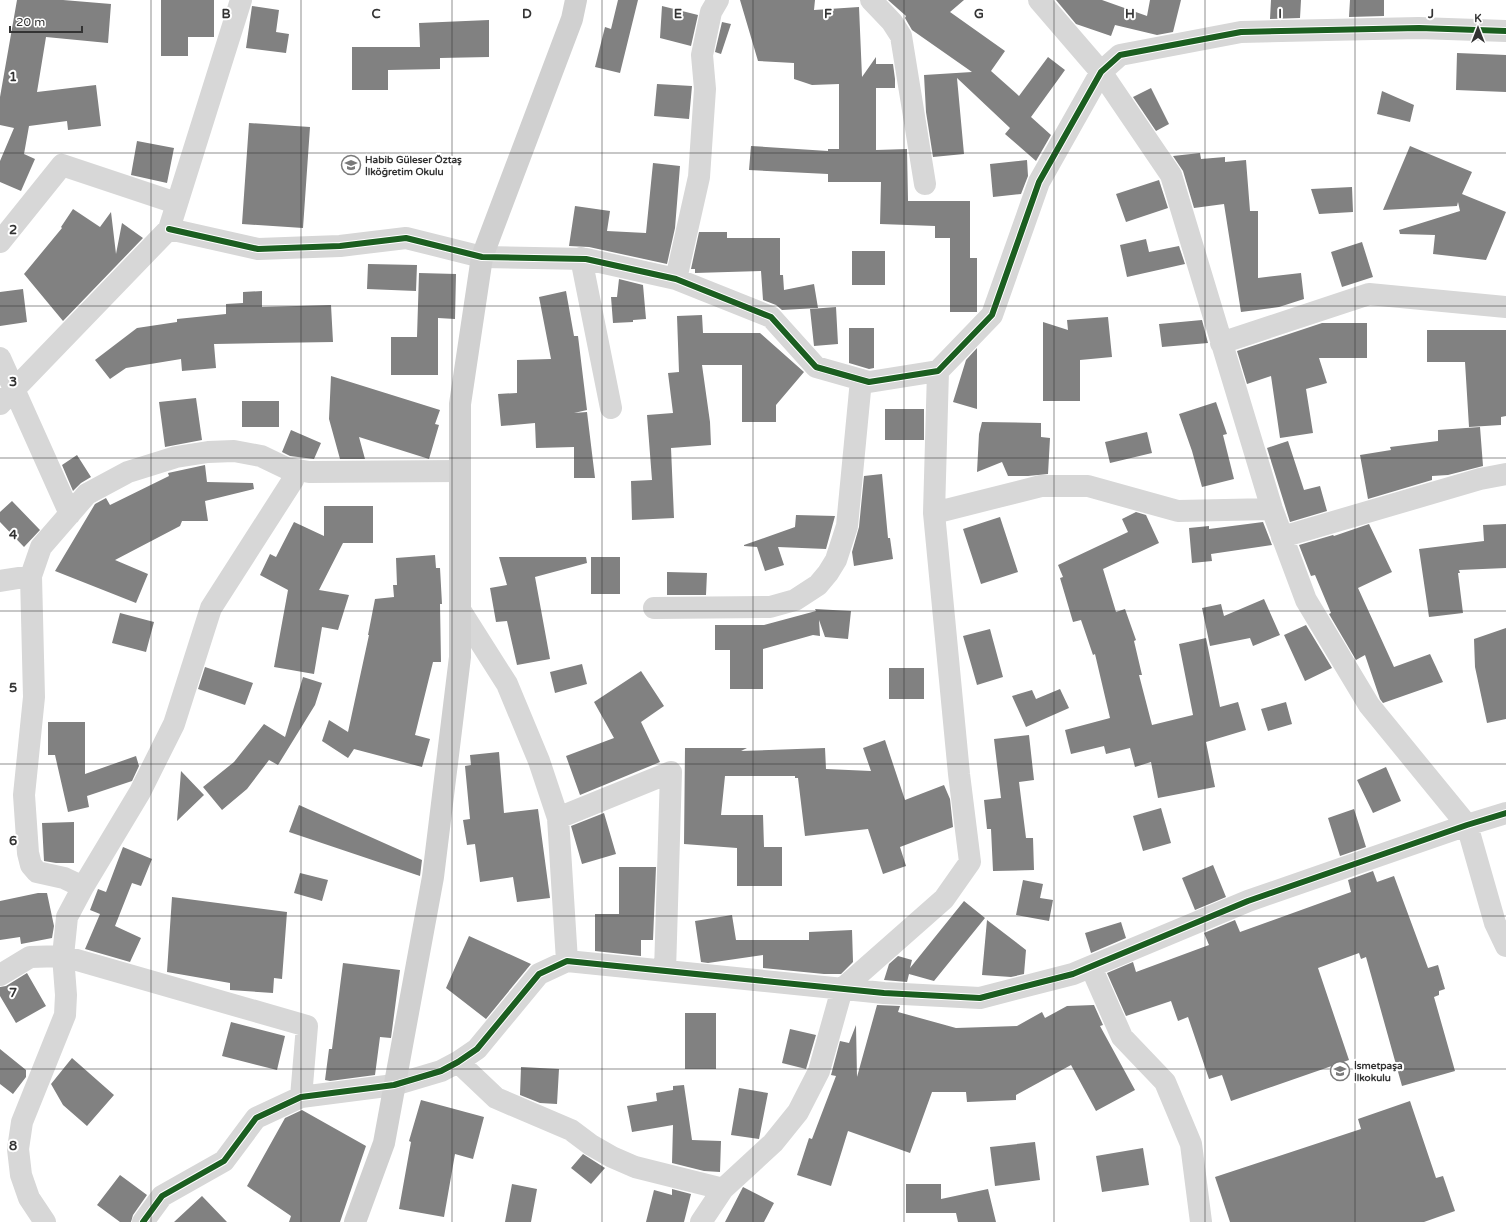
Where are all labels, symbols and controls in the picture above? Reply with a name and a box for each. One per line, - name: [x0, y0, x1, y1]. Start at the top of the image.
- text: B: [221, 6, 231, 22]
- text: C: [371, 6, 381, 22]
- text: D: [522, 6, 532, 22]
- text: E: [674, 6, 682, 22]
- text: F: [824, 6, 832, 22]
- text: G: [974, 6, 984, 22]
- text: H: [1125, 6, 1135, 22]
- text: I: [1278, 6, 1282, 22]
- text: J: [1427, 6, 1434, 22]
- scale bar: [10, 8, 82, 34]
- north arrow: [1458, 8, 1498, 48]
- text: K: [1474, 12, 1482, 25]
- text: 20 m: [16, 15, 45, 29]
- text: 1: [9, 69, 17, 85]
- school or university icon: Habib Güleser Öztaş İlköğretim Okulu: [340, 154, 362, 176]
- place label: Habib Güleser Öztaş İlköğretim Okulu: [365, 154, 462, 178]
- text: 2: [9, 222, 17, 238]
- text: 3: [9, 374, 17, 390]
- text: 4: [9, 527, 18, 543]
- text: 5: [9, 680, 17, 696]
- text: 6: [9, 833, 17, 849]
- text: 7: [9, 985, 17, 1001]
- school or university icon: İsmetpaşa İlkokulu: [1329, 1060, 1351, 1082]
- place label: İsmetpaşa İlkokulu: [1354, 1060, 1403, 1084]
- text: 8: [9, 1138, 17, 1154]

